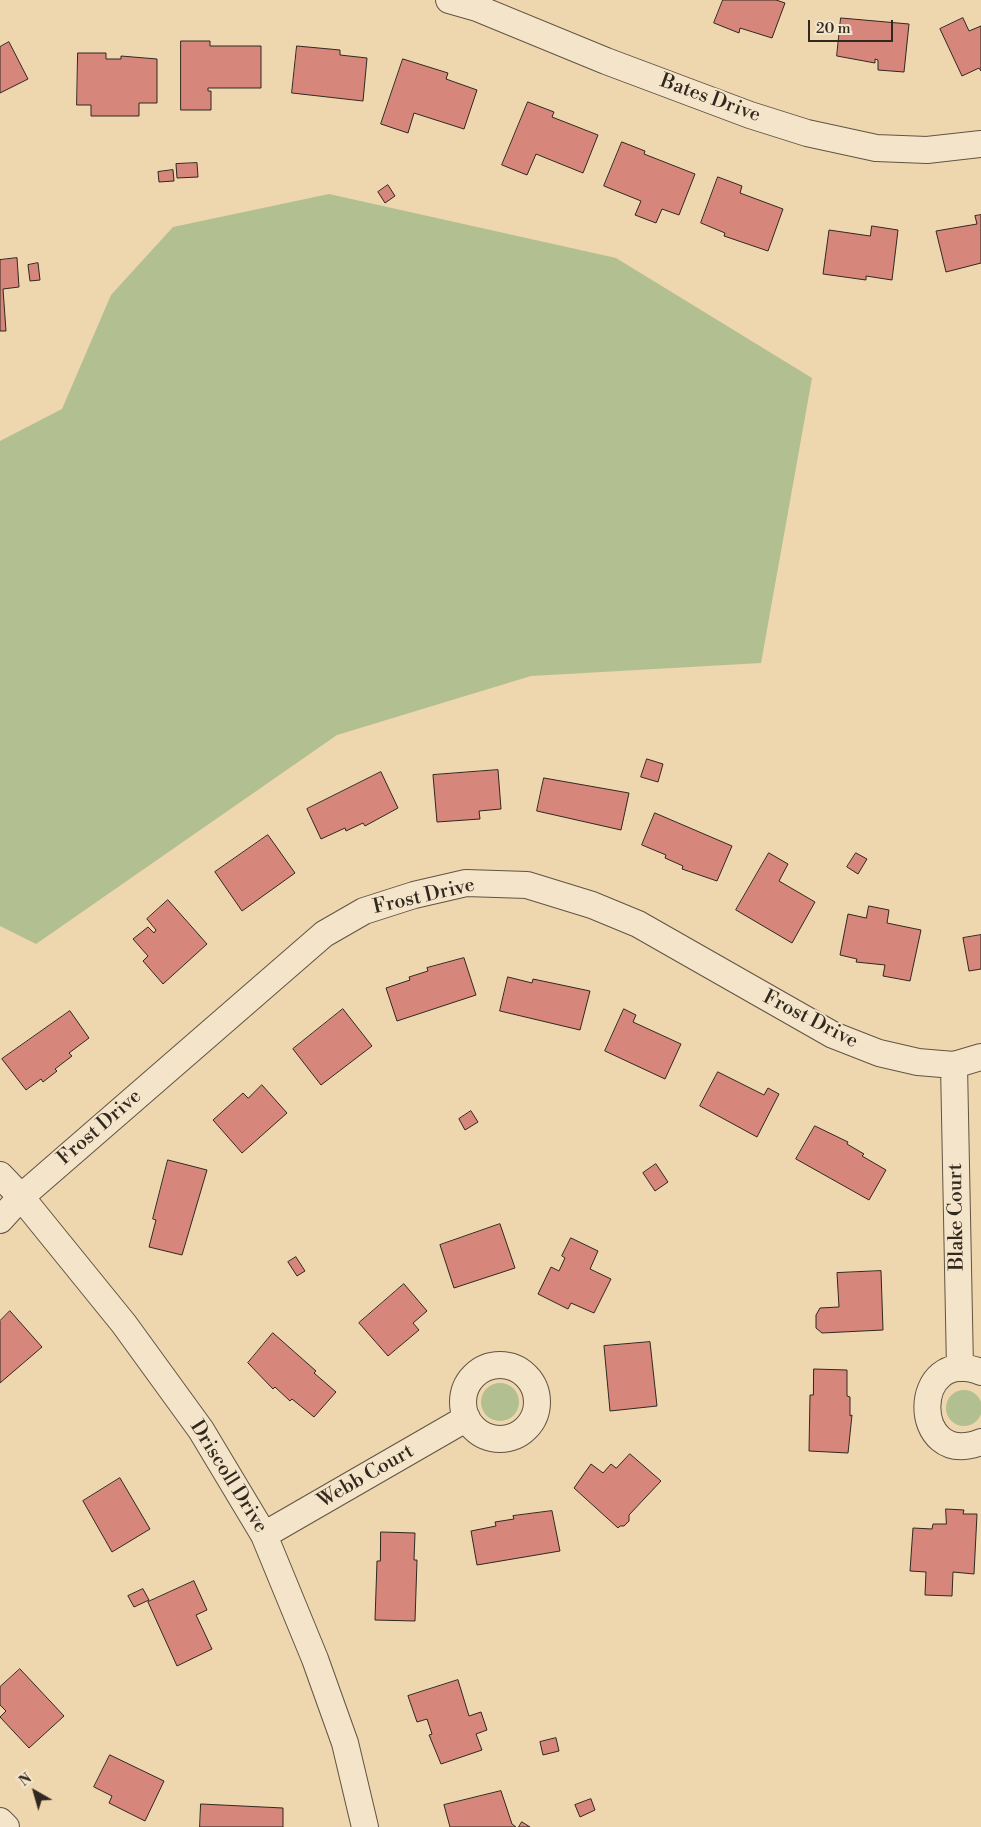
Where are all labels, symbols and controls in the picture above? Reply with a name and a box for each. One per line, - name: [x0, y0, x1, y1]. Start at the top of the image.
- scale bar: [811, 10, 896, 42]
- text: 20 m: [816, 19, 851, 38]
- street label: Bates Drive: [657, 70, 763, 128]
- street label: Frost Drive: [371, 874, 477, 920]
- street label: Frost Drive: [758, 986, 862, 1054]
- street label: Frost Drive: [53, 1085, 147, 1171]
- street label: Blake Court: [944, 1163, 970, 1271]
- street label: Driscoll Drive: [184, 1416, 272, 1538]
- street label: Webb Court: [314, 1440, 418, 1514]
- north arrow: [10, 1767, 60, 1817]
- text: N: [16, 1770, 36, 1791]

